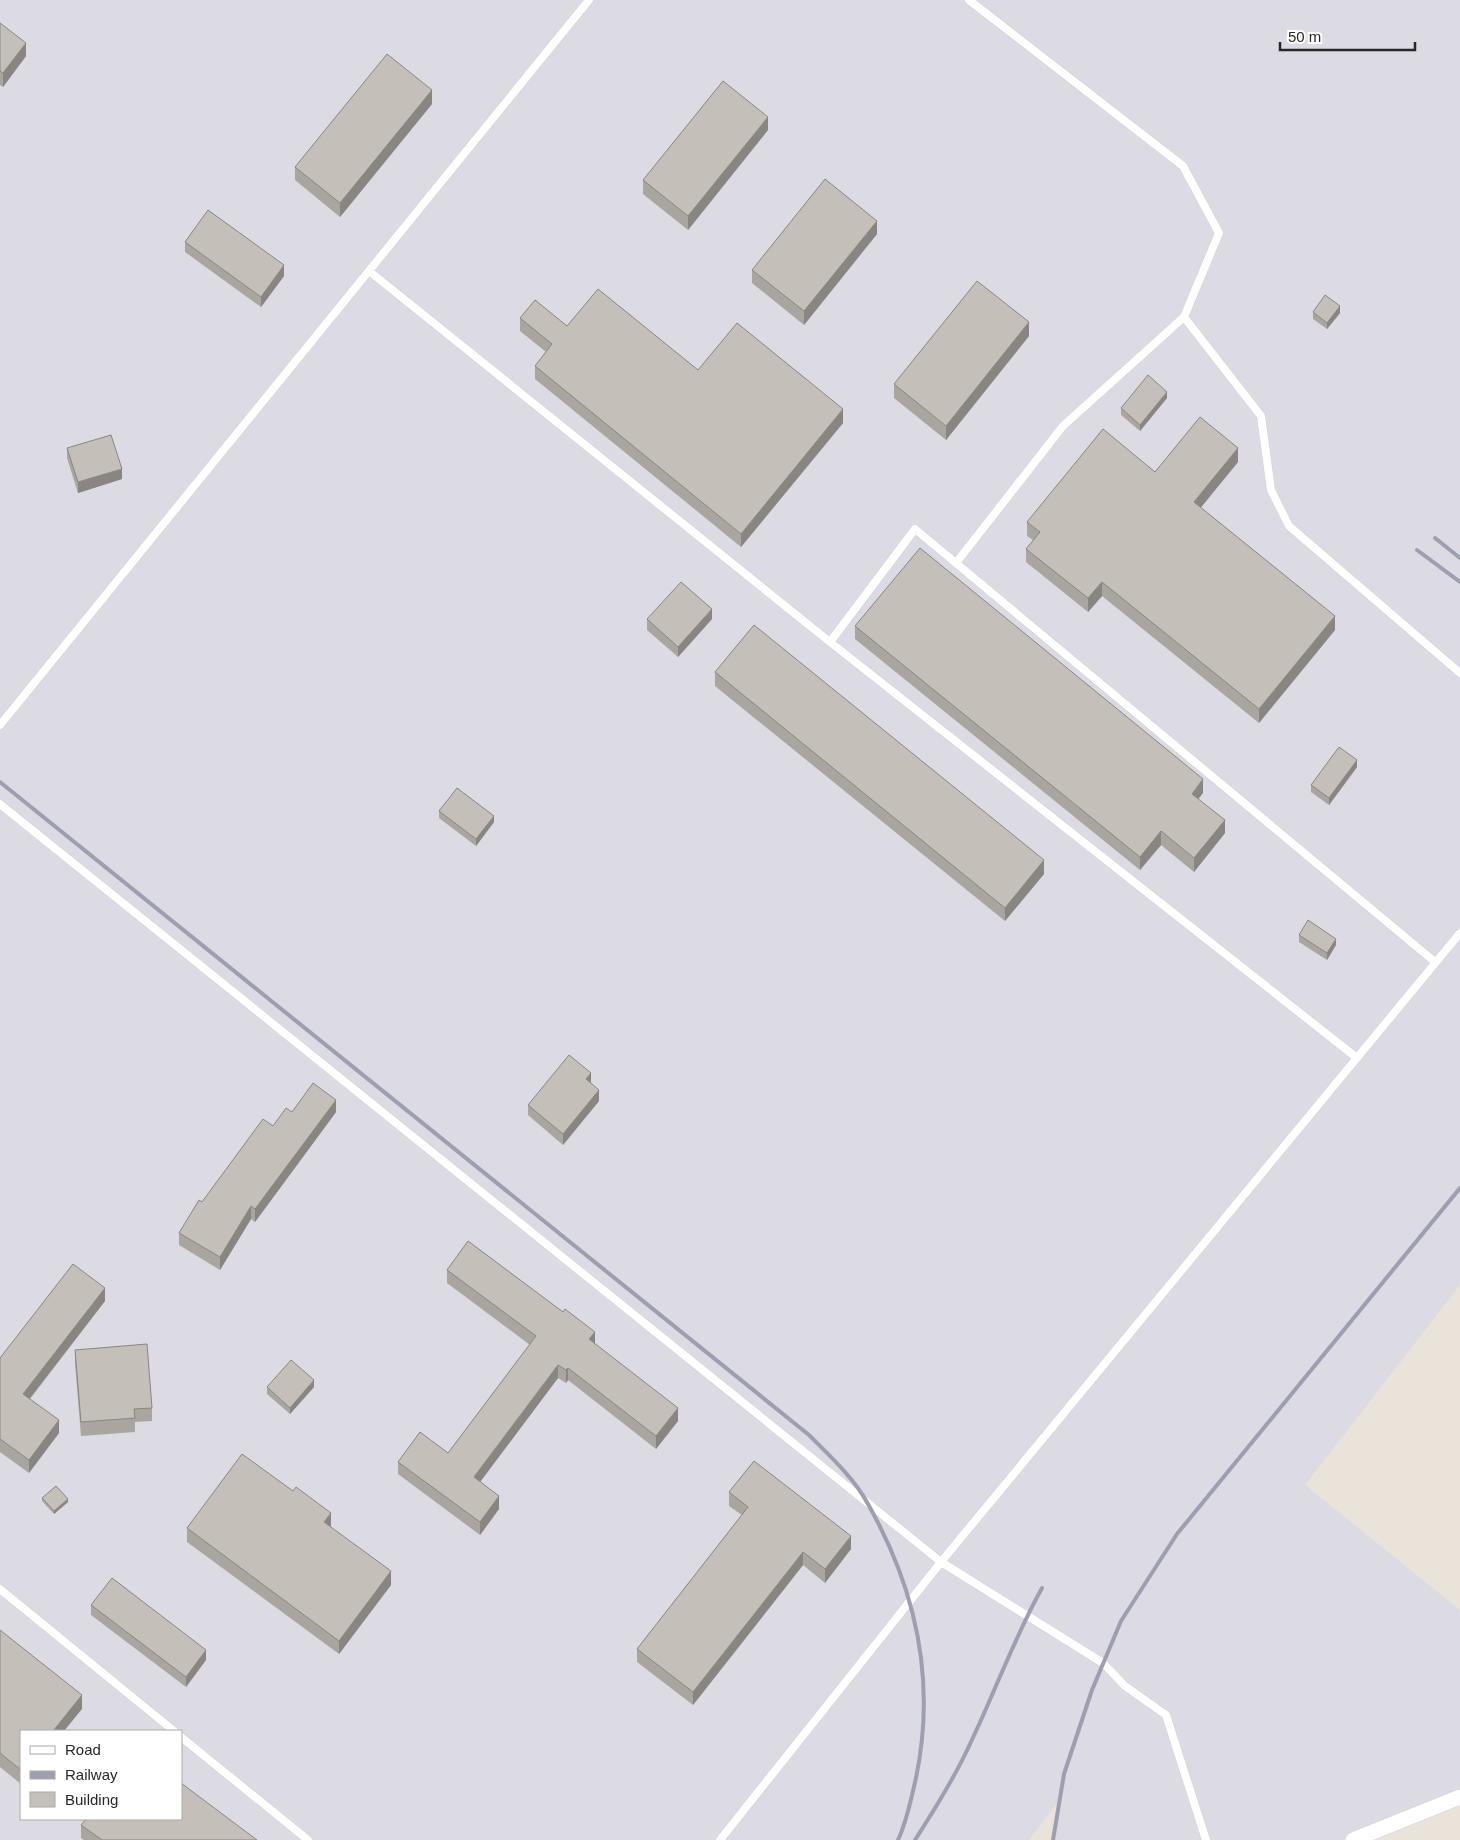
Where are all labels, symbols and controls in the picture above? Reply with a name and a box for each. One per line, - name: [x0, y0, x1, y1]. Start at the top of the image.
- scale bar: [1280, 20, 1415, 52]
- text: 50 m: [1288, 28, 1321, 45]
- legend: [20, 1730, 182, 1820]
- text: Road: [65, 1741, 101, 1758]
- text: Railway: [65, 1766, 118, 1783]
- text: Building: [65, 1791, 118, 1808]

